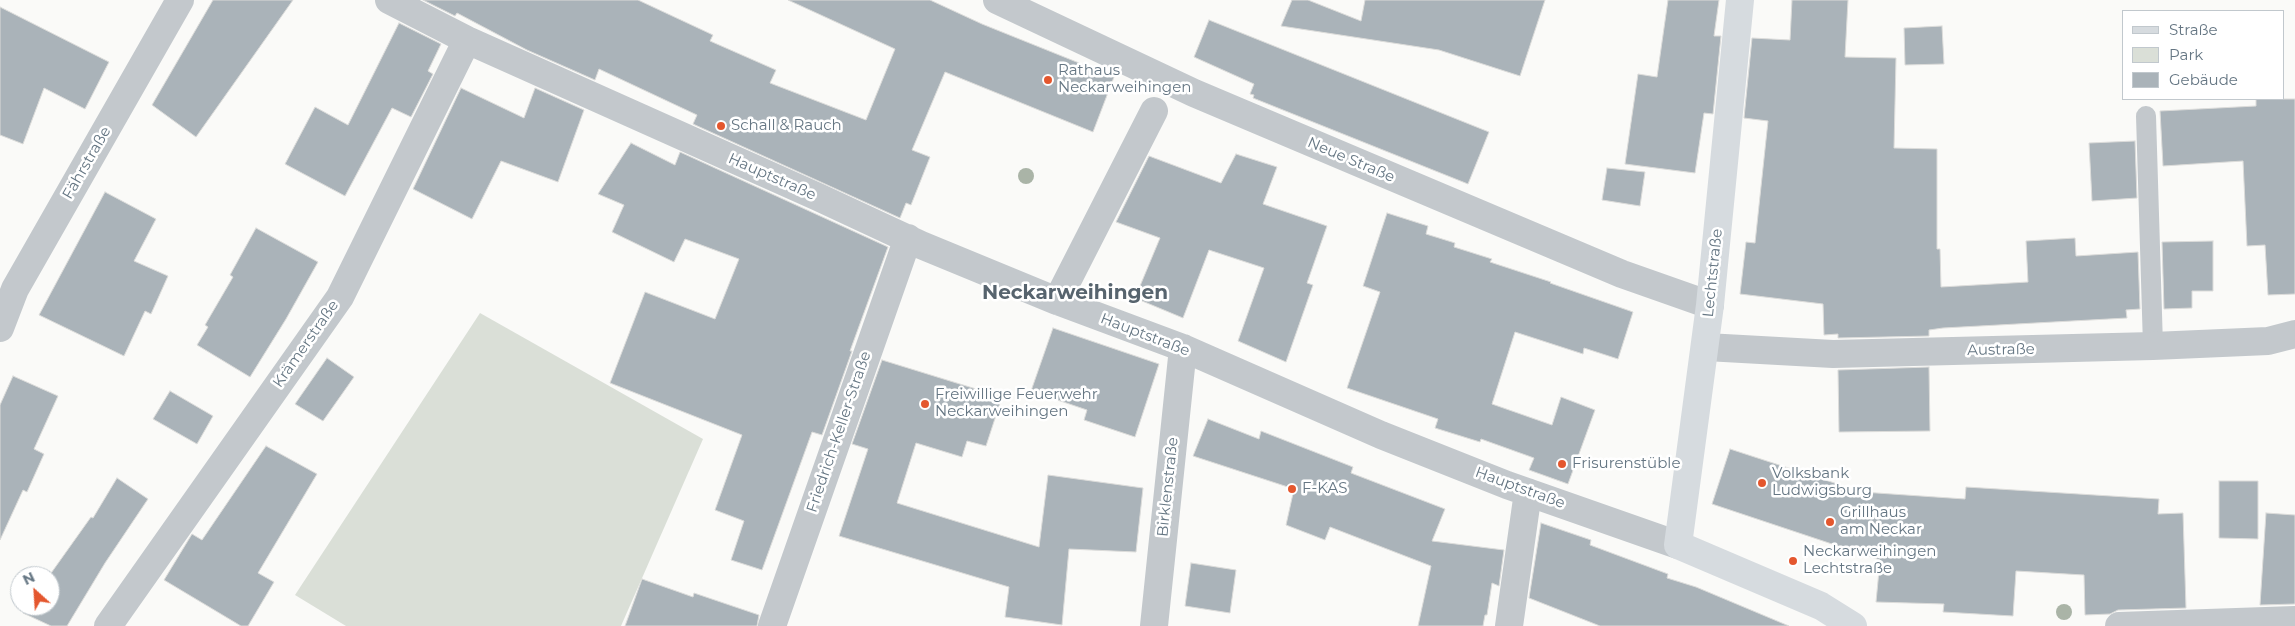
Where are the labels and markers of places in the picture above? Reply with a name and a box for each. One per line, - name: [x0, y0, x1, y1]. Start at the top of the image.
- place label: Rathaus Neckarweihingen: [1058, 62, 1191, 97]
- marker: Rathaus Neckarweihingen: [1042, 74, 1054, 86]
- place label: Schall & Rauch: [731, 117, 842, 135]
- marker: Schall & Rauch: [715, 120, 727, 132]
- place label: Freiwillige Feuerwehr Neckarweihingen: [935, 386, 1098, 421]
- marker: Freiwillige Feuerwehr Neckarweihingen: [919, 398, 931, 410]
- place label: Frisurenstüble: [1572, 455, 1680, 473]
- marker: Frisurenstüble: [1556, 458, 1568, 470]
- place label: Volksbank Ludwigsburg: [1772, 465, 1872, 500]
- marker: Volksbank Ludwigsburg: [1756, 477, 1768, 489]
- place label: F-KAS: [1302, 480, 1347, 498]
- marker: F-KAS: [1286, 483, 1298, 495]
- place label: Grillhaus am Neckar: [1840, 504, 1922, 539]
- marker: Grillhaus am Neckar: [1824, 516, 1836, 528]
- place label: Neckarweihingen Lechtstraße: [1803, 543, 1936, 578]
- marker: Neckarweihingen Lechtstraße: [1787, 555, 1799, 567]

